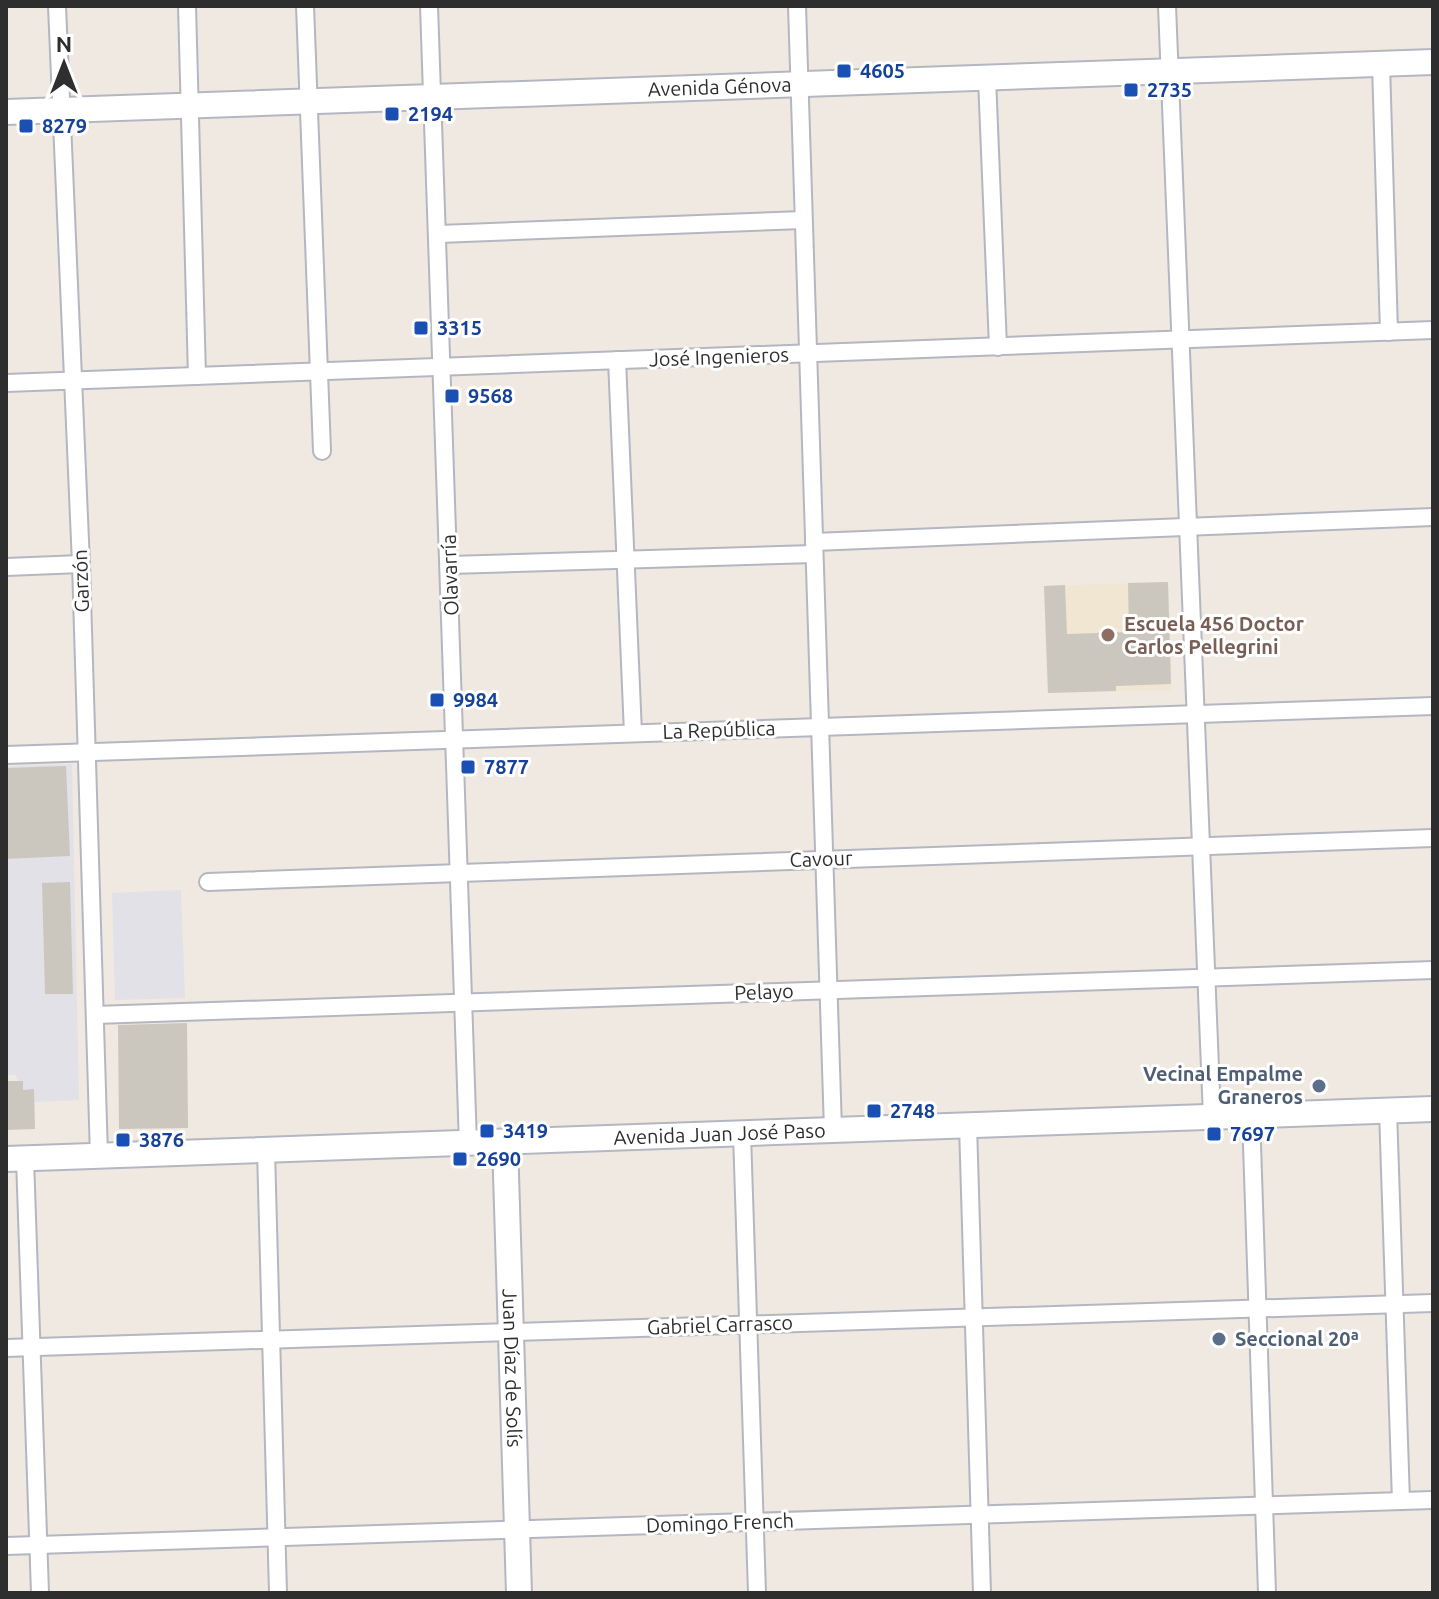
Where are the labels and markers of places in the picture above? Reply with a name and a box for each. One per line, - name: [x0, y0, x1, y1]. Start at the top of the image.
- place label: 4605: [860, 59, 905, 82]
- marker: 4605: [835, 62, 853, 80]
- place label: 2735: [1147, 78, 1192, 101]
- marker: 2735: [1122, 81, 1140, 99]
- place label: 2194: [408, 102, 453, 125]
- marker: 2194: [383, 105, 401, 123]
- place label: 8279: [42, 114, 87, 137]
- marker: 8279: [17, 117, 35, 135]
- place label: 3315: [437, 316, 482, 339]
- marker: 3315: [412, 319, 430, 337]
- place label: 9568: [468, 384, 513, 407]
- marker: 9568: [443, 387, 461, 405]
- place label: Escuela 456 Doctor Carlos Pellegrini: [1124, 612, 1305, 658]
- marker: Escuela 456 Doctor Carlos Pellegrini: [1099, 626, 1117, 644]
- place label: 9984: [453, 688, 498, 711]
- marker: 9984: [428, 691, 446, 709]
- place label: 7877: [484, 755, 529, 778]
- marker: 7877: [459, 758, 477, 776]
- place label: Vecinal Empalme Graneros: [1143, 1062, 1303, 1108]
- marker: Vecinal Empalme Graneros: [1310, 1077, 1328, 1095]
- place label: 2748: [890, 1099, 935, 1122]
- marker: 2748: [865, 1102, 883, 1120]
- place label: 3419: [503, 1119, 548, 1142]
- marker: 3419: [478, 1122, 496, 1140]
- place label: 7697: [1230, 1122, 1275, 1145]
- marker: 7697: [1205, 1125, 1223, 1143]
- place label: 3876: [139, 1128, 184, 1151]
- marker: 3876: [114, 1131, 132, 1149]
- place label: 2690: [476, 1147, 521, 1170]
- marker: 2690: [451, 1150, 469, 1168]
- place label: Seccional 20ª: [1235, 1327, 1359, 1350]
- marker: Seccional 20ª: [1210, 1330, 1228, 1348]

